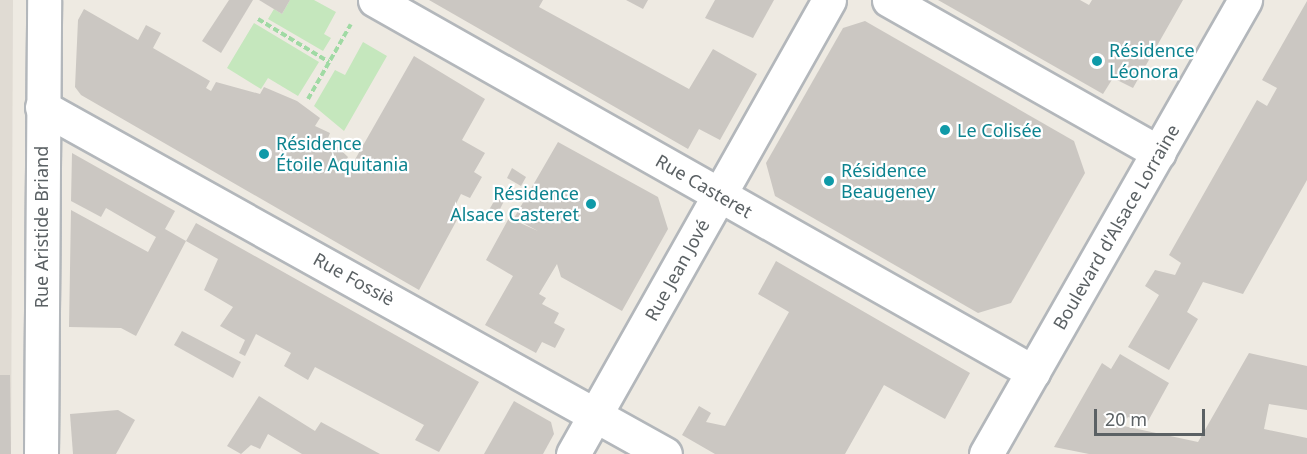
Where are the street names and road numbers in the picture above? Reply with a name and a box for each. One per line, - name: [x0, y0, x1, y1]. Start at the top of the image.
- street label: Boulevard d'Alsace Lorraine: [1048, 121, 1184, 333]
- street label: Rue Aristide Briand: [30, 146, 52, 308]
- street label: Rue Casteret: [652, 150, 756, 222]
- street label: Rue Jean Jové: [640, 215, 714, 325]
- street label: Rue Fossiè: [310, 248, 398, 310]

